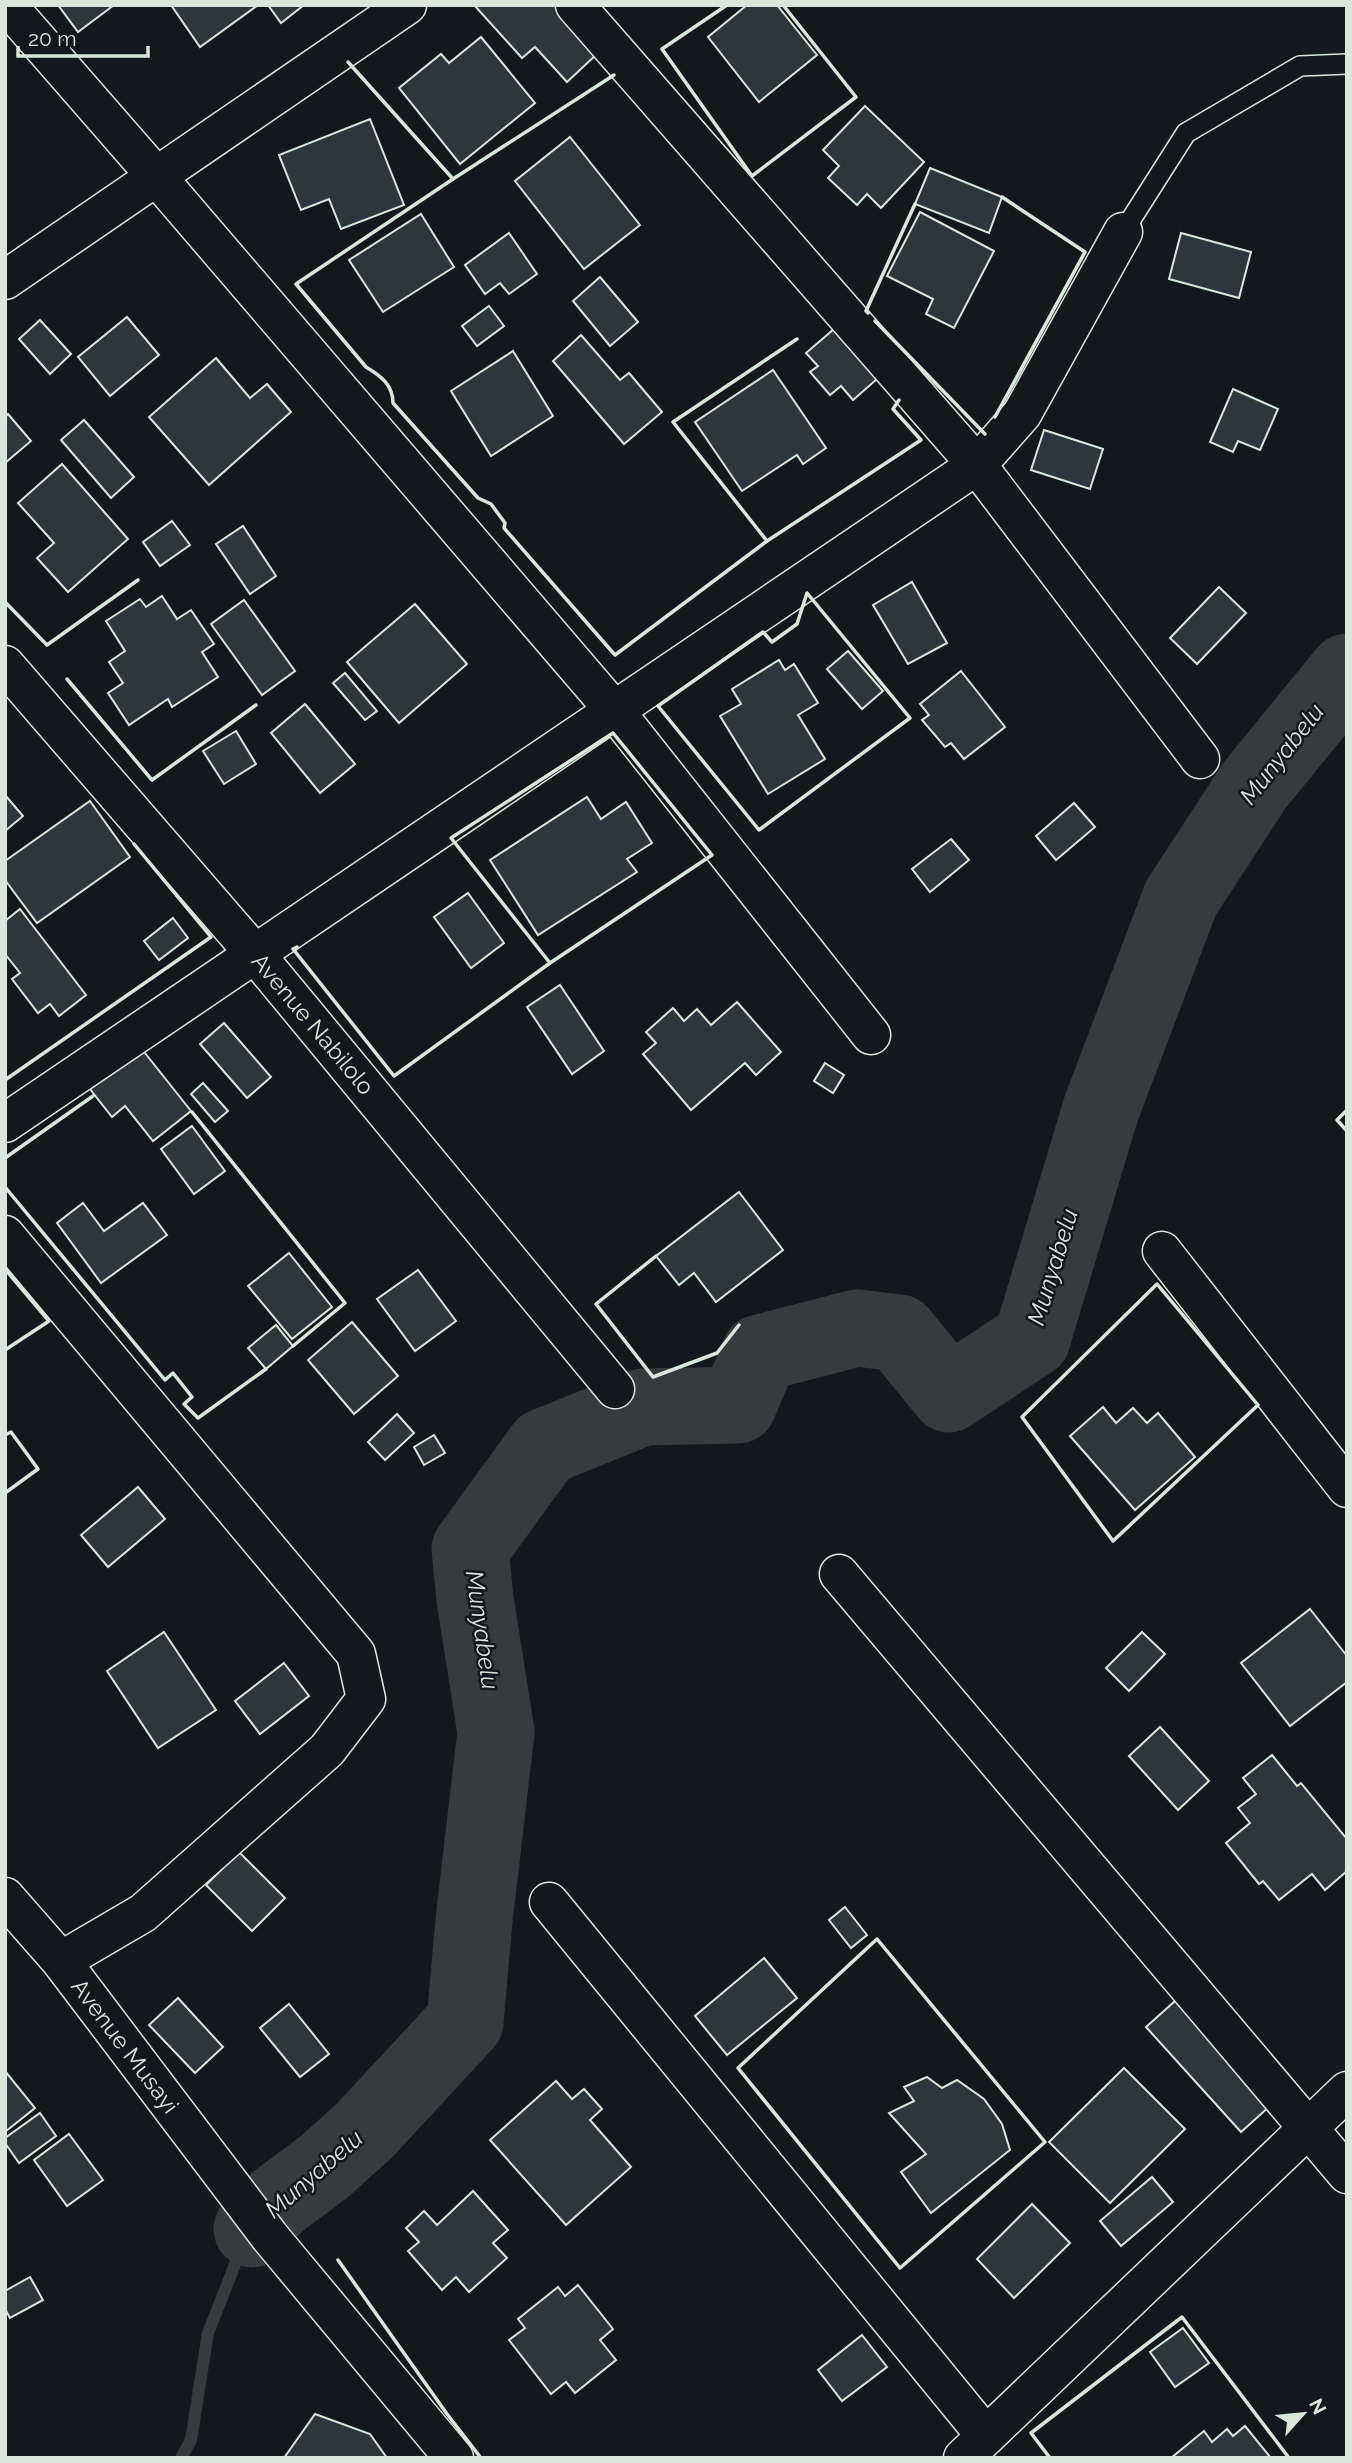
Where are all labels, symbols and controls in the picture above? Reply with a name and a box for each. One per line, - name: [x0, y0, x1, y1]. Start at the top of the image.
- scale bar: [18, 14, 147, 58]
- text: 20 m: [28, 26, 76, 51]
- water label: Munyabelu: [1233, 698, 1330, 810]
- street label: Avenue Nabilolo: [247, 948, 380, 1100]
- water label: Munyabelu: [1021, 1205, 1084, 1328]
- water label: Munyabelu: [460, 1569, 505, 1691]
- street label: Avenue Musayi: [66, 1973, 185, 2118]
- water label: Munyabelu: [259, 2123, 368, 2224]
- north arrow: [1268, 2379, 1338, 2449]
- text: N: [1305, 2395, 1331, 2418]

